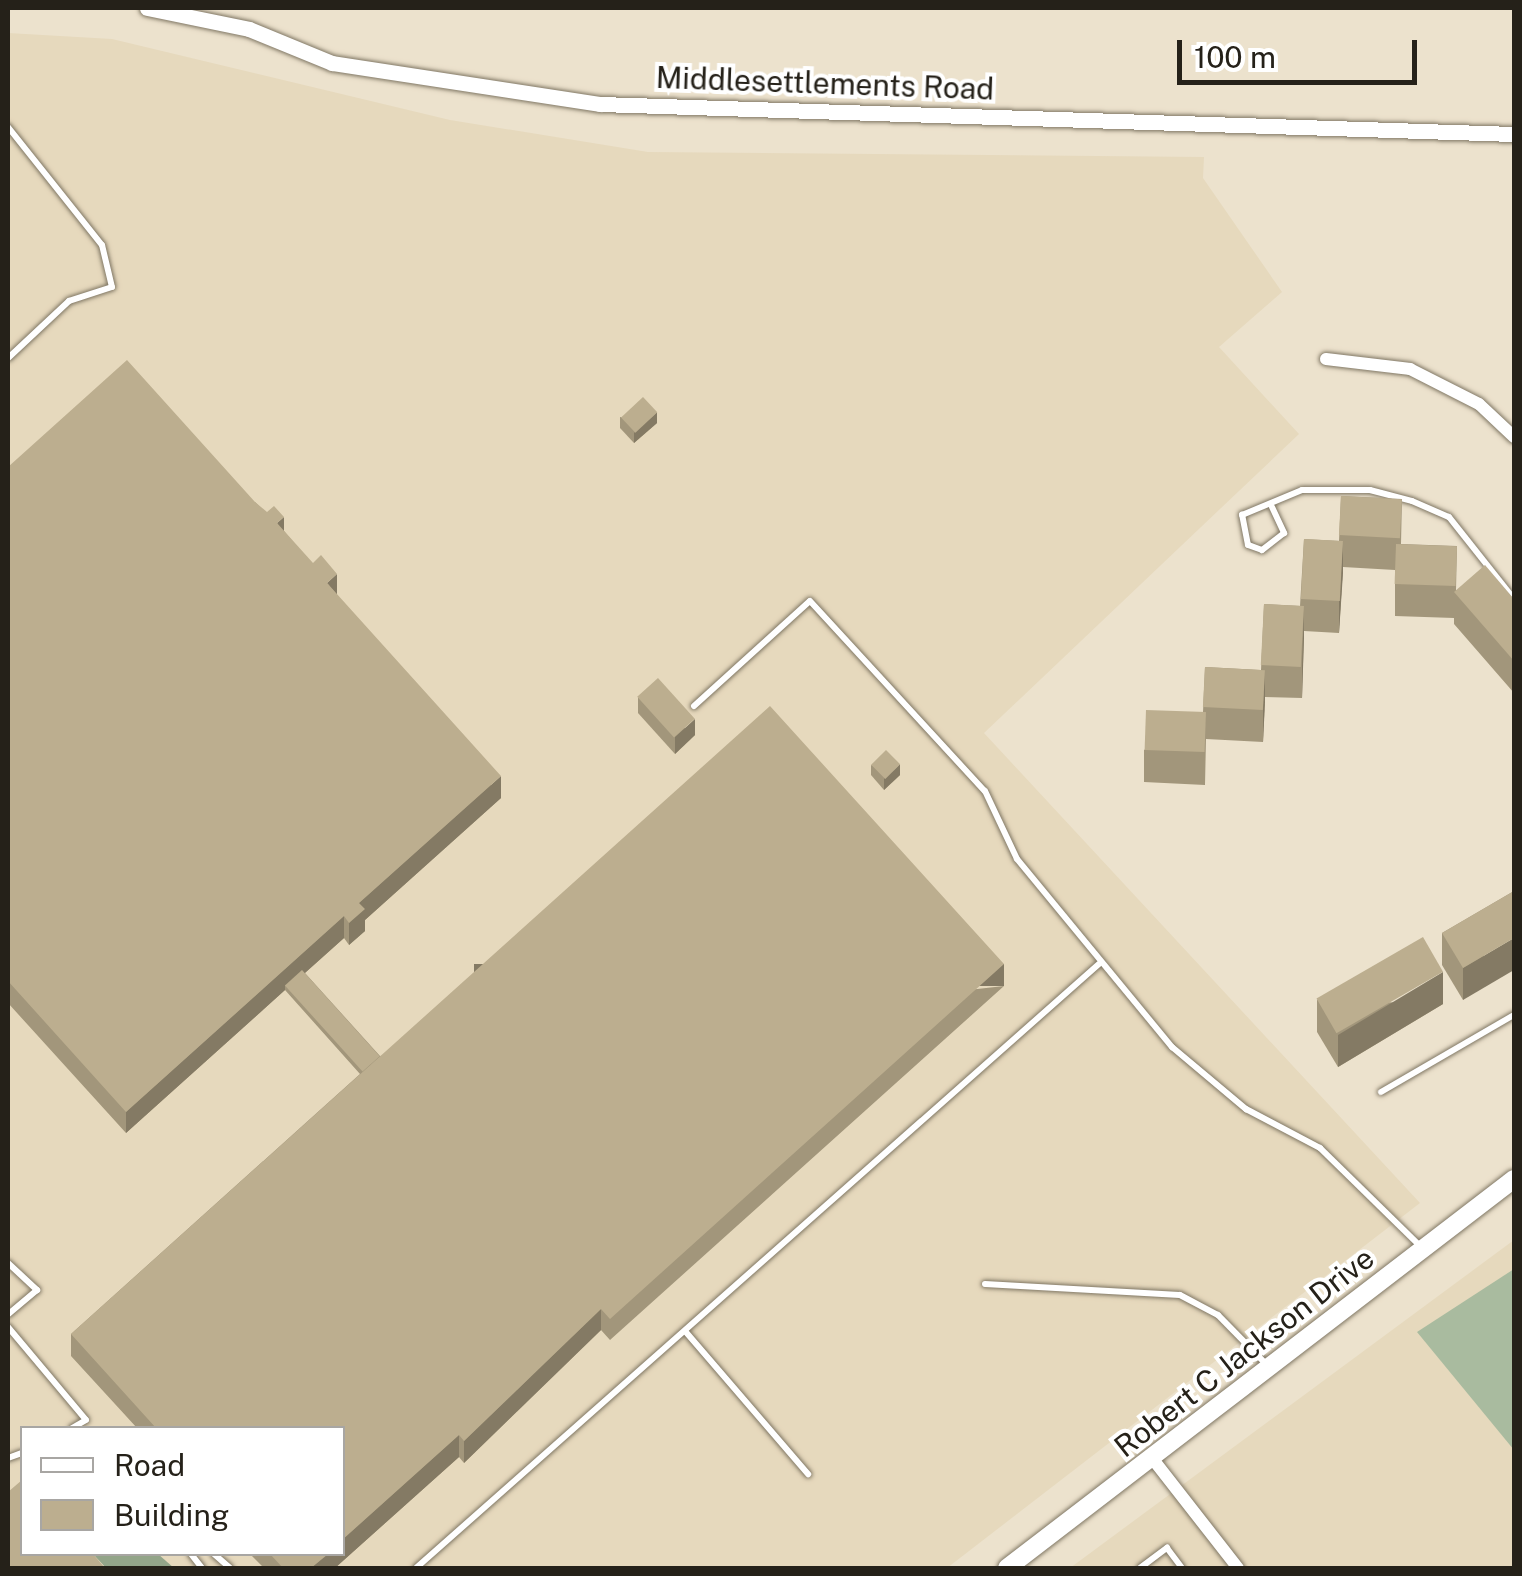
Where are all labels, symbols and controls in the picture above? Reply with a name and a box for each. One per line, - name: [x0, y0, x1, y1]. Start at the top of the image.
- scale bar: [1182, 20, 1422, 82]
- text: 100 m: [1194, 39, 1276, 75]
- street label: Middlesettlements Road: [655, 59, 995, 107]
- street label: Robert C Jackson Drive: [1107, 1240, 1381, 1464]
- legend: [20, 1426, 345, 1556]
- text: Road: [114, 1447, 185, 1483]
- text: Building: [114, 1497, 229, 1533]

